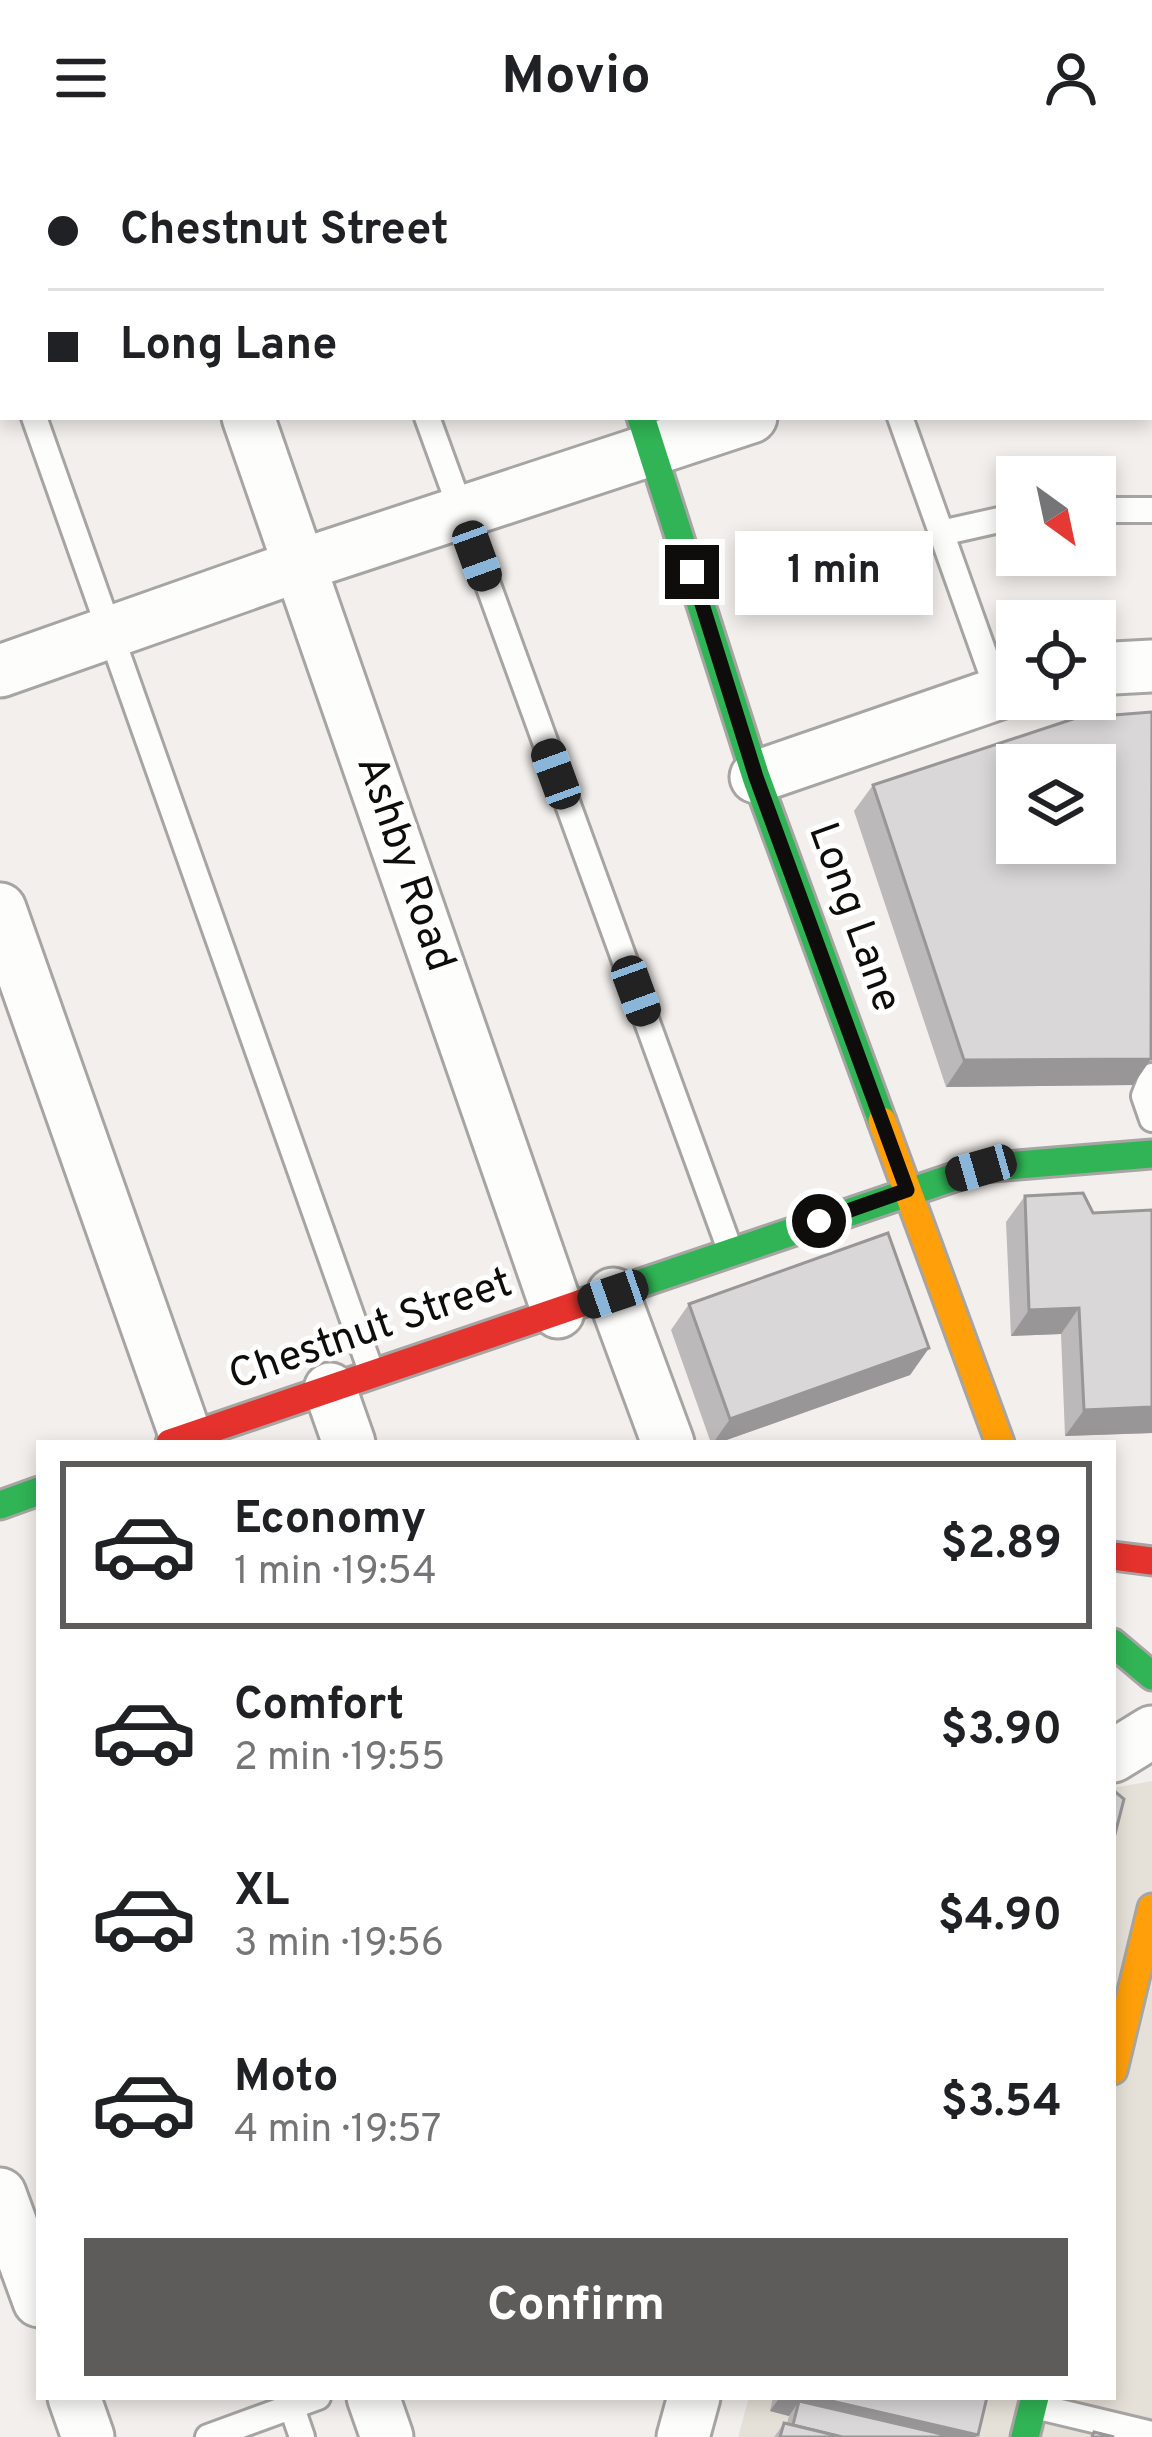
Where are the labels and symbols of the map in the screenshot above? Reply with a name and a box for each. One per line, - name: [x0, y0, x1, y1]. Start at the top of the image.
- north arrow: [996, 456, 1116, 576]
- car: [448, 516, 506, 596]
- callout: 1 min: [734, 530, 932, 614]
- route end: [665, 545, 719, 599]
- car: [527, 734, 585, 814]
- street label: Ashby Road: [342, 749, 466, 979]
- street label: Long Lane: [794, 816, 912, 1020]
- car: [607, 951, 665, 1031]
- car: [941, 1141, 1021, 1195]
- route start: [792, 1194, 846, 1248]
- street label: Chestnut Street: [223, 1258, 519, 1404]
- car: [573, 1265, 653, 1323]

